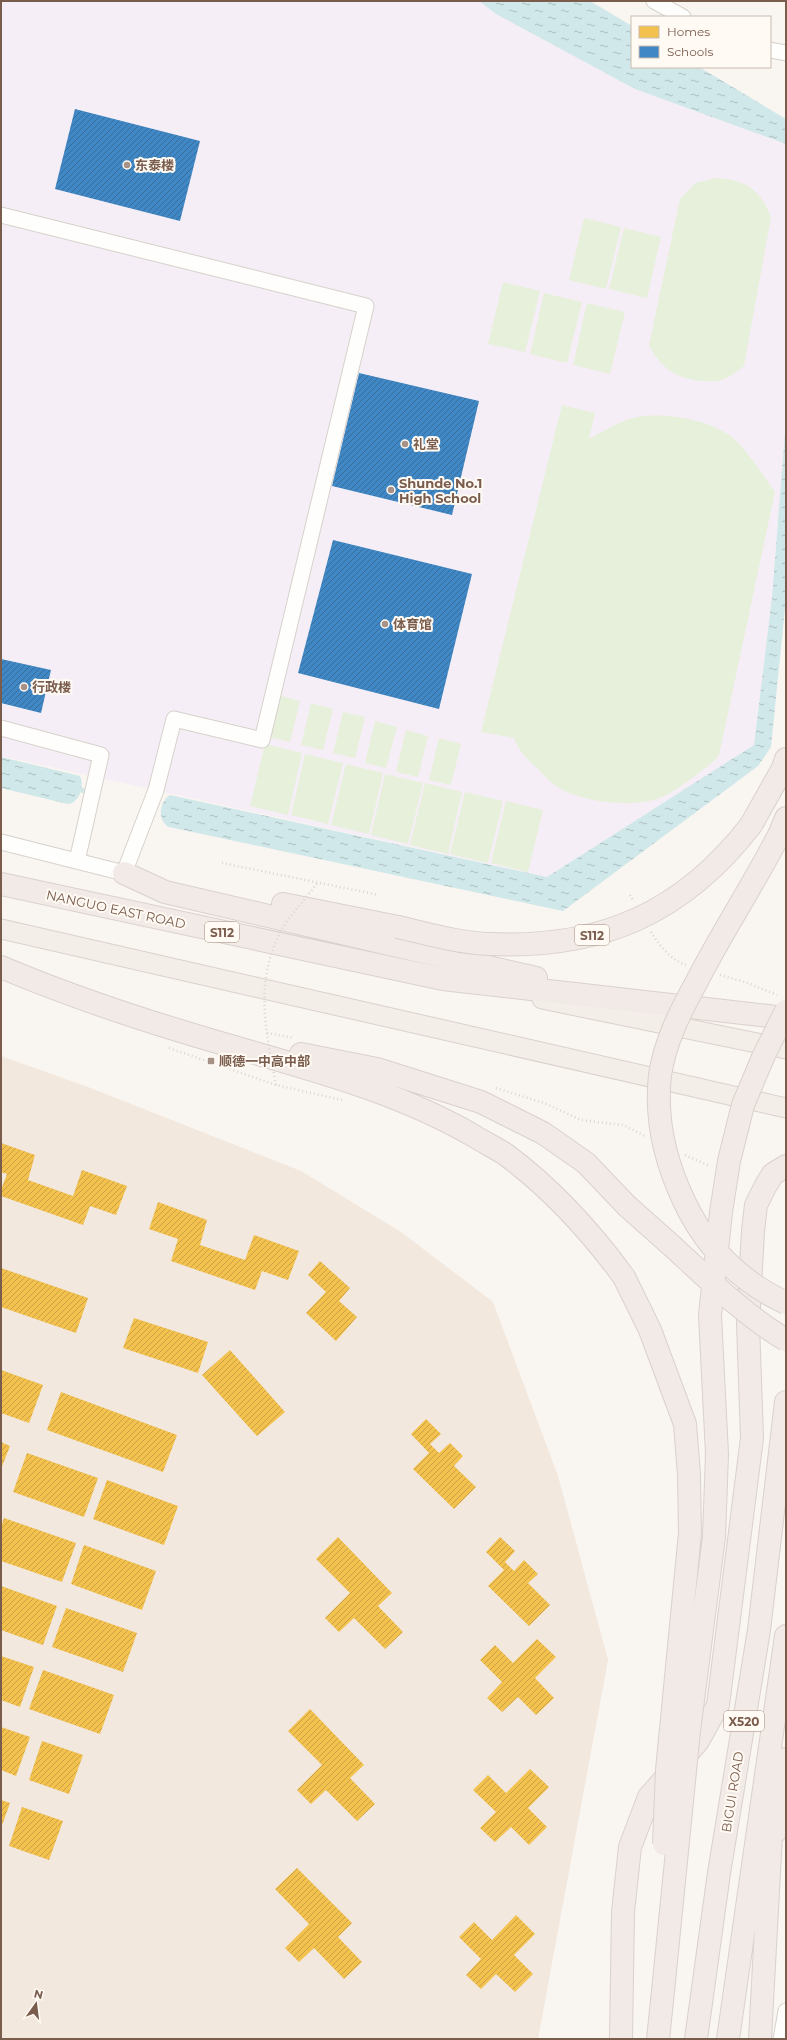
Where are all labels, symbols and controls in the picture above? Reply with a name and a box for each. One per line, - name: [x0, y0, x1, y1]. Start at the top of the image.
- legend: [631, 16, 771, 68]
- text: Homes: [667, 24, 710, 39]
- text: Schools: [667, 44, 713, 59]
- place label: 东泰楼: [135, 157, 174, 173]
- marker: 东泰楼: [122, 160, 132, 170]
- place label: 礼堂: [413, 436, 439, 452]
- marker: 礼堂: [400, 439, 410, 449]
- place label: Shunde No.1 High School: [399, 475, 482, 506]
- marker: Shunde No.1 High School: [386, 485, 396, 495]
- place label: 体育馆: [393, 616, 432, 632]
- marker: 体育馆: [380, 619, 390, 629]
- place label: 行政楼: [32, 679, 71, 695]
- marker: 行政楼: [19, 682, 29, 692]
- street label: NANGUO EAST ROAD: [45, 886, 187, 932]
- road number: S112: [205, 922, 239, 942]
- road number: S112: [575, 925, 609, 945]
- place label: 顺德一中高中部: [219, 1053, 310, 1069]
- marker: 顺德一中高中部: [206, 1056, 216, 1066]
- road number: X520: [724, 1711, 764, 1731]
- street label: BIGUI ROAD: [718, 1750, 746, 1834]
- north arrow: [16, 1984, 56, 2024]
- text: N: [32, 1986, 44, 2002]

